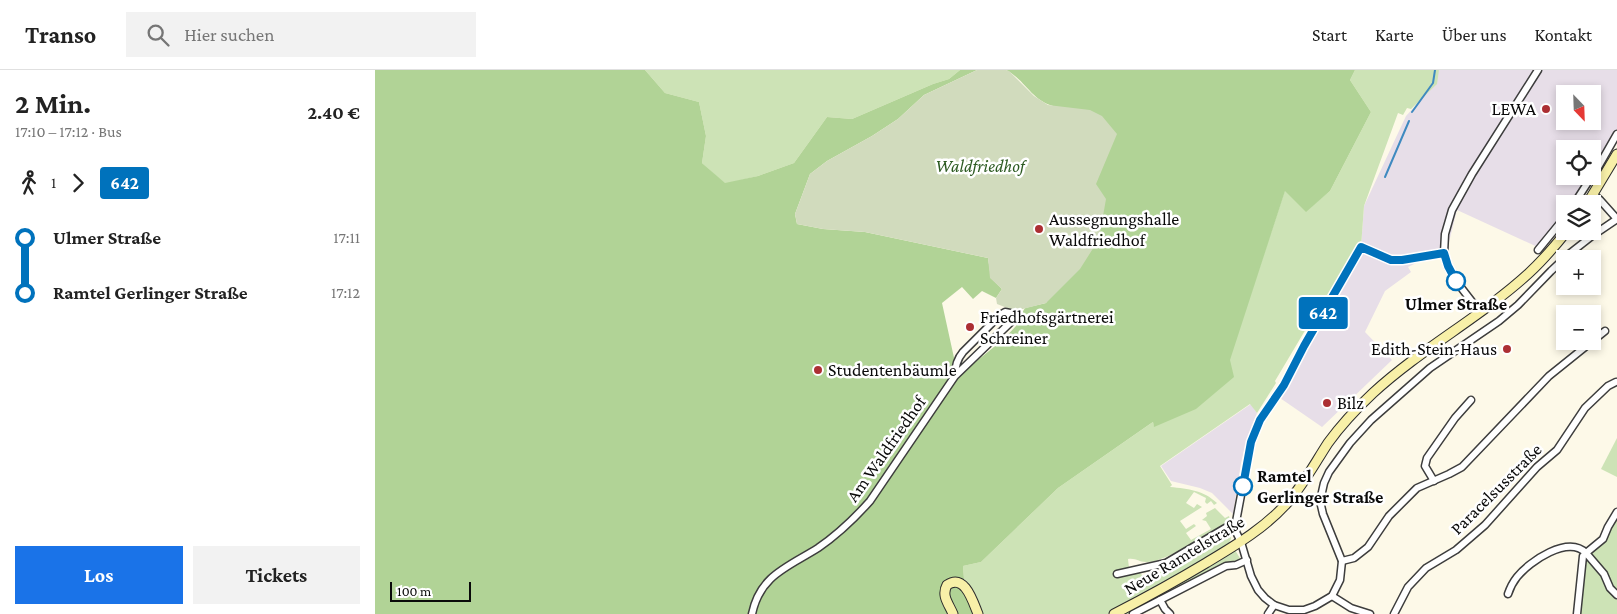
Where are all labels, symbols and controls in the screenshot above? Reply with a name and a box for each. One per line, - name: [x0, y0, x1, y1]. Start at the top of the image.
- search box: [126, 12, 476, 57]
- text: Transo: [25, 21, 96, 48]
- icon: search: [144, 21, 172, 49]
- text: Hier suchen: [184, 24, 274, 45]
- text: Start: [1312, 25, 1347, 45]
- text: Karte: [1375, 25, 1414, 45]
- text: Über uns: [1442, 25, 1507, 45]
- text: Kontakt: [1535, 25, 1592, 45]
- north arrow: [1556, 85, 1601, 130]
- map controls: [1556, 85, 1601, 350]
- text: 2 Min.: [15, 88, 91, 119]
- place label: LEWA: [1491, 99, 1537, 119]
- text: 2.40 €: [307, 102, 360, 123]
- marker: LEWA: [1540, 103, 1552, 115]
- text: 17:10 – 17:12 · Bus: [15, 123, 122, 140]
- button: locate: [1556, 140, 1601, 185]
- park label: Waldfriedhof: [935, 156, 1027, 176]
- icon: walk: [15, 169, 43, 197]
- icon: forward: [64, 169, 92, 197]
- text: 642: [110, 173, 139, 193]
- text: 1: [51, 174, 56, 191]
- button: layers: [1556, 195, 1601, 240]
- place label: Aussegnungshalle Waldfriedhof: [1049, 209, 1179, 250]
- marker: Aussegnungshalle Waldfriedhof: [1033, 223, 1045, 235]
- text: Ulmer Straße: [53, 227, 161, 248]
- text: 17:11: [333, 229, 360, 246]
- button: +: [1556, 250, 1601, 295]
- marker: Ulmer Straße: [1446, 271, 1466, 291]
- text: Ramtel Gerlinger Straße: [53, 282, 248, 303]
- text: 17:12: [331, 284, 360, 301]
- place label: Ulmer Straße: [1405, 294, 1507, 314]
- line badge: 642: [1294, 297, 1352, 329]
- text: 642: [1309, 303, 1337, 323]
- button: −: [1556, 305, 1601, 350]
- place label: Friedhofsgärtnerei Schreiner: [980, 307, 1114, 348]
- marker: Friedhofsgärtnerei Schreiner: [964, 321, 976, 333]
- place label: Edith-Stein-Haus: [1371, 339, 1497, 359]
- marker: Edith-Stein-Haus: [1501, 343, 1513, 355]
- place label: Studentenbäumle: [828, 360, 957, 380]
- marker: Studentenbäumle: [812, 364, 824, 376]
- street label: Am Waldfriedhof: [842, 391, 931, 506]
- place label: Bilz: [1337, 393, 1364, 413]
- marker: Bilz: [1321, 397, 1333, 409]
- street label: Paracelsusstraße: [1446, 439, 1546, 539]
- place label: Ramtel Gerlinger Straße: [1257, 466, 1383, 507]
- marker: Ramtel Gerlinger Straße: [1233, 476, 1253, 496]
- street label: Neue Ramtelstraße: [1120, 511, 1248, 599]
- button: Los: [15, 546, 183, 604]
- button: Tickets: [193, 546, 360, 604]
- scale bar: [390, 579, 471, 602]
- text: 100 m: [397, 583, 431, 599]

